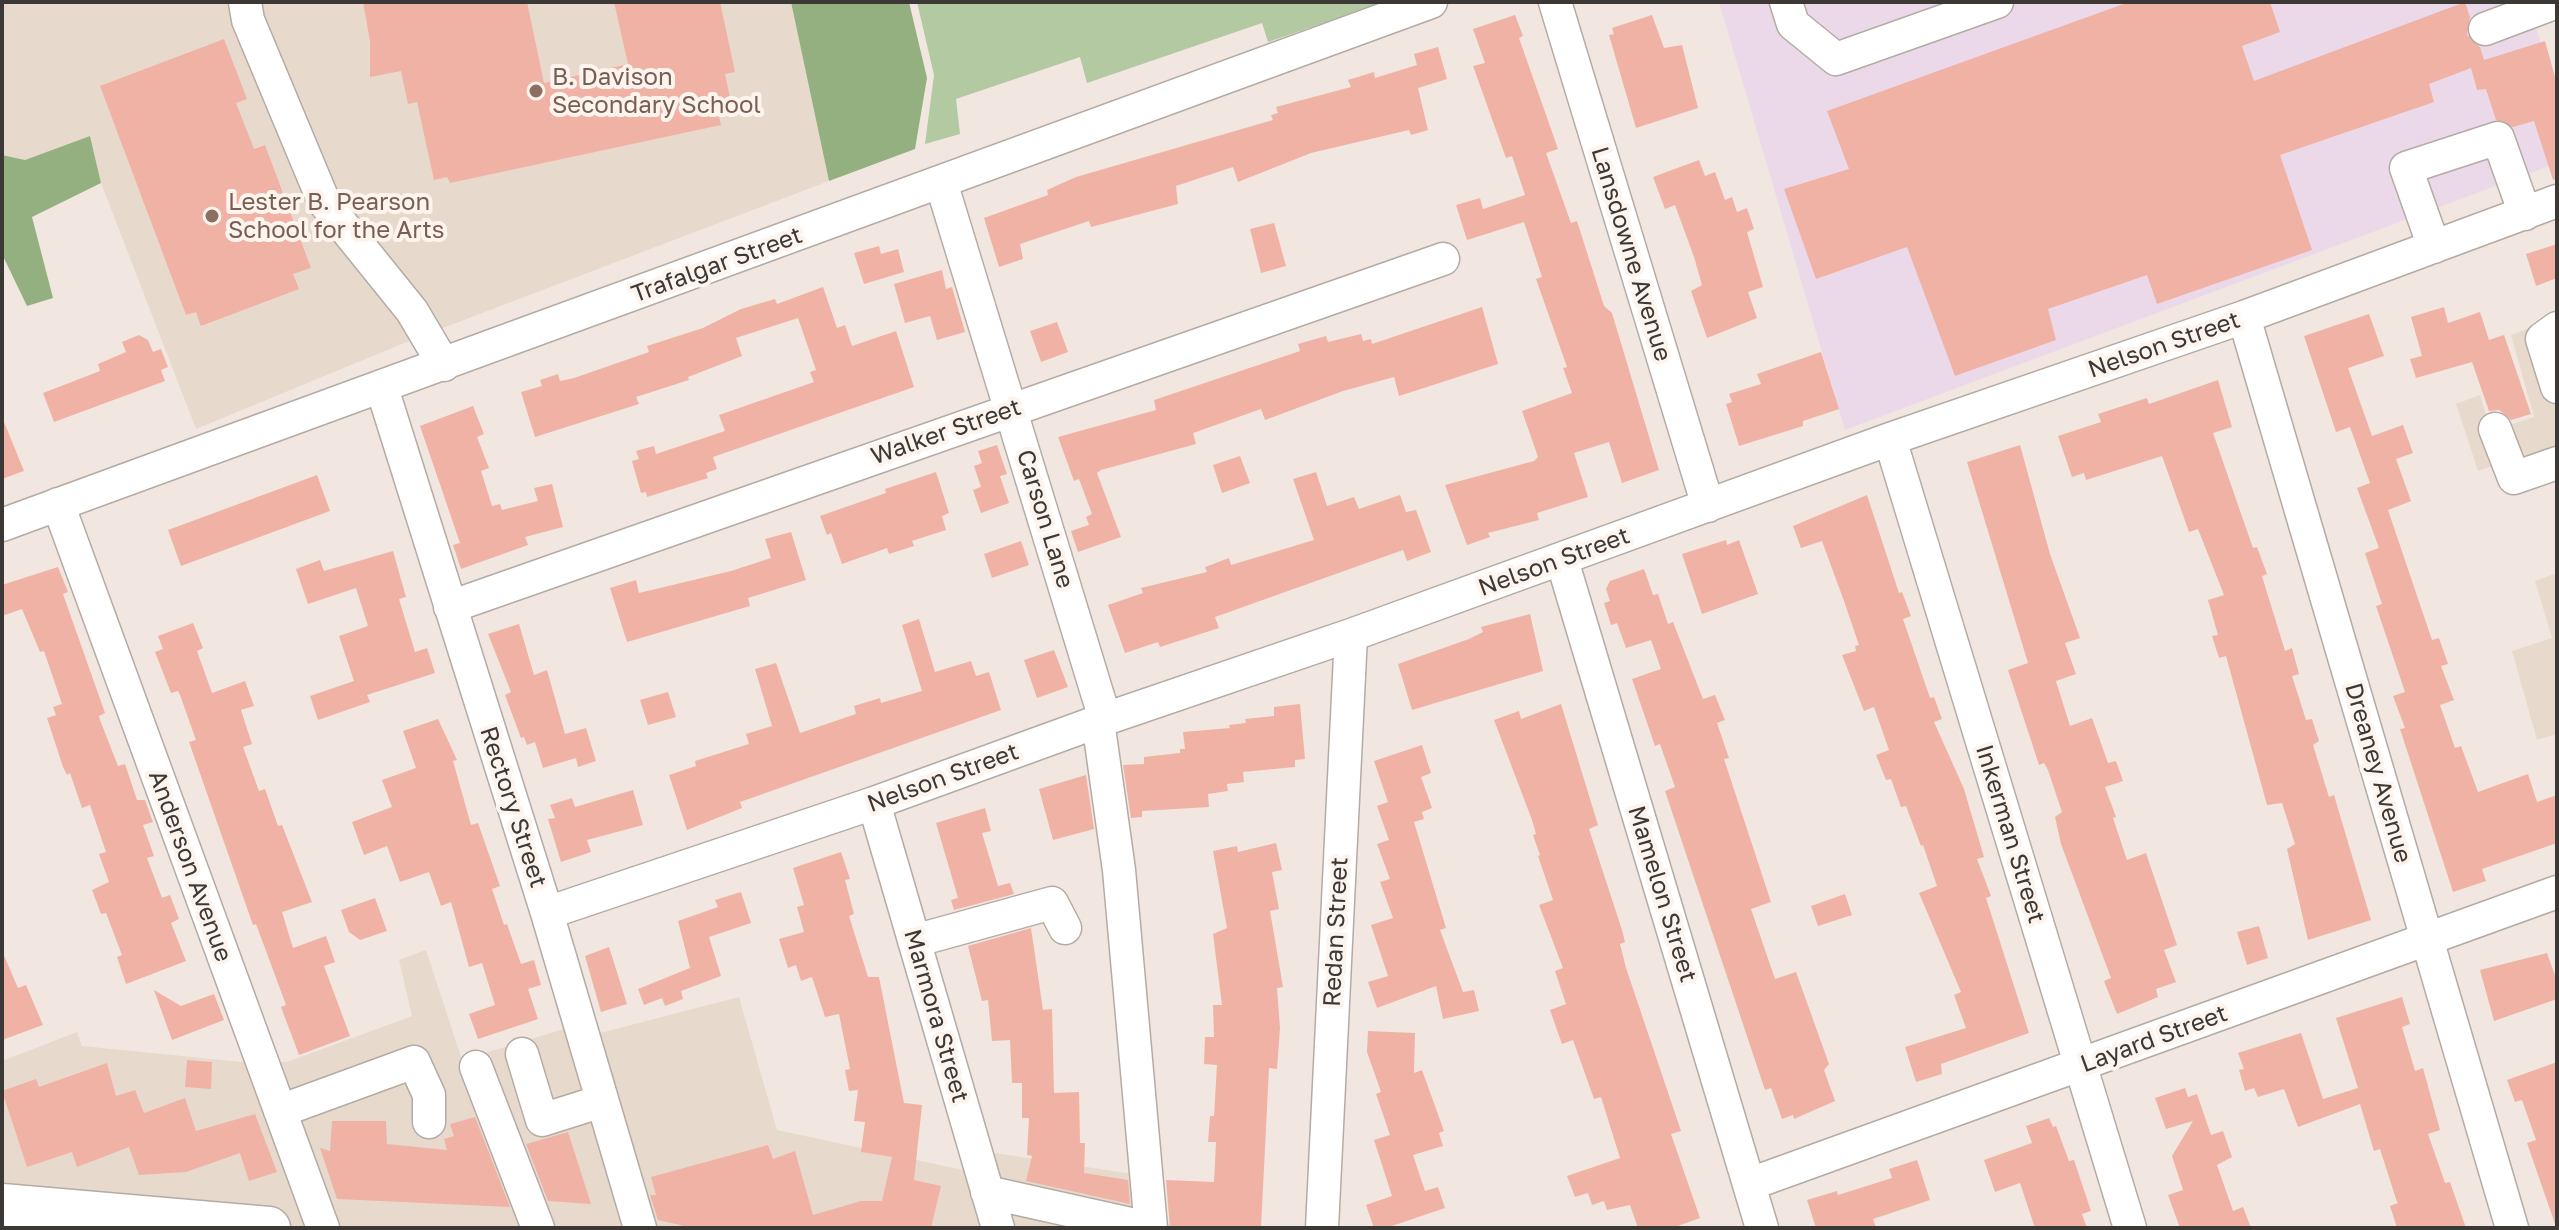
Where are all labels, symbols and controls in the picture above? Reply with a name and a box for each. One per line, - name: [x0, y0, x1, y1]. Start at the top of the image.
- place label: B. Davison Secondary School: [552, 63, 761, 119]
- marker: B. Davison Secondary School: [527, 82, 545, 100]
- street label: Lansdowne Avenue: [1585, 143, 1677, 365]
- place label: Lester B. Pearson School for the Arts: [228, 188, 444, 244]
- marker: Lester B. Pearson School for the Arts: [203, 207, 221, 225]
- street label: Trafalgar Street: [628, 221, 806, 309]
- street label: Nelson Street: [2084, 306, 2244, 384]
- street label: Walker Street: [867, 393, 1025, 471]
- street label: Carson Lane: [1010, 446, 1080, 592]
- street label: Nelson Street: [1474, 521, 1634, 603]
- street label: Dreaney Avenue: [2339, 680, 2417, 866]
- street label: Rectory Street: [473, 723, 553, 891]
- street label: Nelson Street: [863, 737, 1023, 819]
- street label: Inkerman Street: [1969, 741, 2051, 927]
- street label: Anderson Avenue: [142, 766, 238, 966]
- street label: Mamelon Street: [1621, 802, 1703, 986]
- street label: Redan Street: [1318, 856, 1354, 1008]
- street label: Marmora Street: [897, 926, 975, 1106]
- street label: Layard Street: [2077, 999, 2231, 1079]

